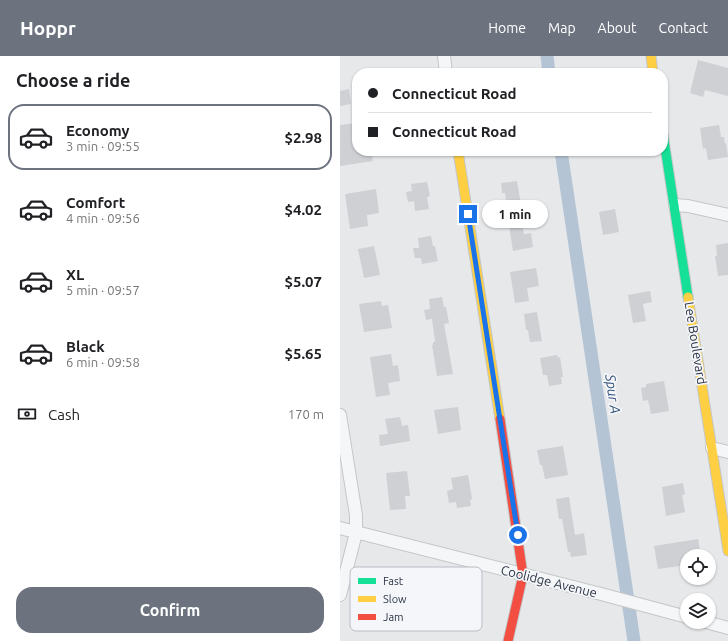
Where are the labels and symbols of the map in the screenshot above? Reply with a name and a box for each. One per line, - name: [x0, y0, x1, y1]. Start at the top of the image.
- callout: 1 min: [482, 200, 548, 228]
- route end: [459, 205, 477, 223]
- street label: Lee Boulevard: [683, 301, 709, 385]
- water label: Spur A: [602, 372, 624, 415]
- route start: [509, 526, 527, 544]
- street label: Coolidge Avenue: [499, 562, 599, 600]
- legend: [350, 567, 482, 631]
- text: Fast: [383, 575, 404, 587]
- text: Slow: [383, 593, 407, 605]
- text: Jam: [383, 611, 404, 623]

